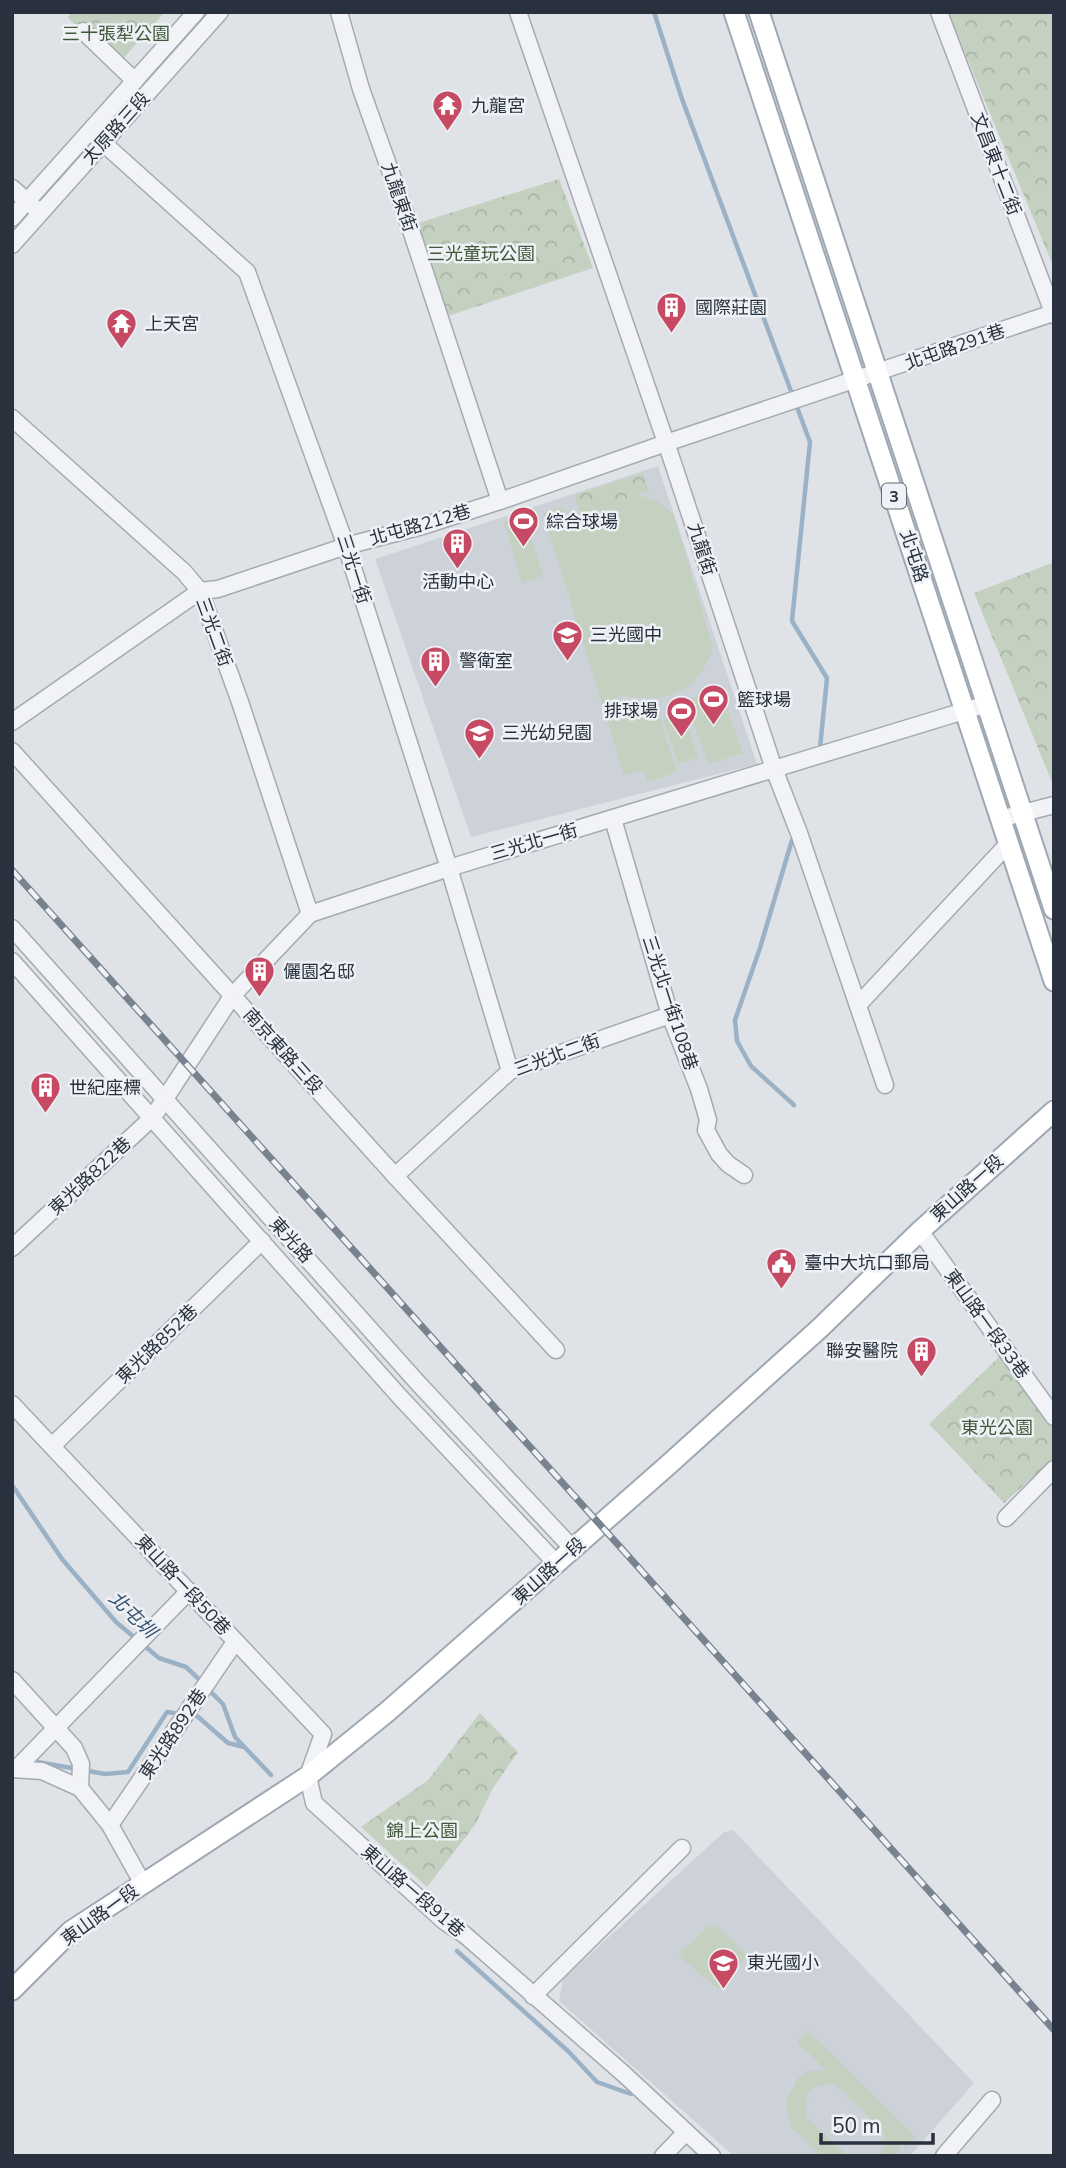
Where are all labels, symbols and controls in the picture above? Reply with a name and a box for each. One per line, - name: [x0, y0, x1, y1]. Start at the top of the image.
- park label: 三十張犁公園: [62, 22, 170, 46]
- street label: 太原路三段: [77, 87, 155, 169]
- temple icon: 九龍宮: [431, 89, 465, 133]
- place label: 九龍宮: [471, 94, 525, 118]
- street label: 文昌東十二街: [965, 109, 1027, 219]
- street label: 九龍東街: [376, 159, 422, 235]
- park label: 三光童玩公園: [427, 242, 535, 266]
- building icon: 國際莊園: [655, 291, 689, 335]
- place label: 國際莊園: [695, 296, 767, 320]
- temple icon: 上天宮: [105, 307, 139, 351]
- place label: 上天宮: [145, 312, 199, 336]
- street label: 北屯路291巷: [902, 319, 1008, 375]
- road number: 3: [882, 484, 906, 509]
- street label: 北屯路212巷: [367, 499, 473, 551]
- sports icon: 綜合球場: [506, 505, 540, 549]
- place label: 綜合球場: [546, 510, 618, 534]
- street label: 九龍街: [682, 520, 722, 578]
- building icon: 活動中心: [441, 527, 475, 571]
- street label: 北屯路: [894, 527, 934, 585]
- street label: 三光一街: [331, 531, 377, 607]
- place label: 活動中心: [422, 570, 494, 594]
- street label: 三光二街: [190, 594, 238, 670]
- school or university icon: 三光國中: [550, 618, 584, 662]
- place label: 三光國中: [590, 623, 662, 647]
- building icon: 警衛室: [419, 644, 453, 688]
- place label: 警衛室: [459, 649, 513, 673]
- sports icon: 籃球場: [697, 683, 731, 727]
- place label: 籃球場: [737, 688, 791, 712]
- sports icon: 排球場: [664, 694, 698, 738]
- place label: 排球場: [604, 699, 658, 723]
- school or university icon: 三光幼兒園: [462, 716, 496, 760]
- place label: 三光幼兒園: [502, 721, 592, 745]
- street label: 三光北一街: [487, 818, 581, 866]
- street label: 三光北一街108巷: [637, 933, 703, 1073]
- building icon: 儷園名邸: [243, 955, 277, 999]
- place label: 儷園名邸: [283, 960, 355, 984]
- street label: 南京東路三段: [238, 1003, 328, 1099]
- street label: 三光北二街: [511, 1028, 603, 1082]
- building icon: 世紀座標: [29, 1071, 63, 1115]
- place label: 世紀座標: [69, 1076, 141, 1100]
- street label: 東光路822巷: [44, 1132, 136, 1220]
- street label: 東山路一段: [926, 1149, 1008, 1227]
- street label: 東光路: [264, 1212, 318, 1268]
- public building icon: 臺中大坑口郵局: [764, 1246, 798, 1290]
- place label: 臺中大坑口郵局: [804, 1251, 930, 1275]
- street label: 東山路一段33巷: [939, 1265, 1035, 1383]
- street label: 東光路852巷: [111, 1299, 203, 1389]
- building icon: 聯安醫院: [904, 1334, 938, 1378]
- place label: 聯安醫院: [826, 1339, 898, 1363]
- park label: 東光公園: [961, 1416, 1033, 1440]
- street label: 東山路一段50巷: [130, 1529, 236, 1641]
- street label: 東山路一段: [508, 1532, 590, 1610]
- water label: 北屯圳: [103, 1586, 164, 1646]
- street label: 東光路892巷: [134, 1684, 212, 1784]
- park label: 錦上公園: [386, 1819, 458, 1843]
- street label: 東山路一段91巷: [356, 1839, 470, 1943]
- street label: 東山路一段: [57, 1879, 143, 1951]
- school or university icon: 東光國小: [707, 1946, 741, 1990]
- place label: 東光國小: [747, 1951, 819, 1975]
- scale bar: [821, 2102, 933, 2146]
- text: 50 m: [832, 2112, 881, 2140]

